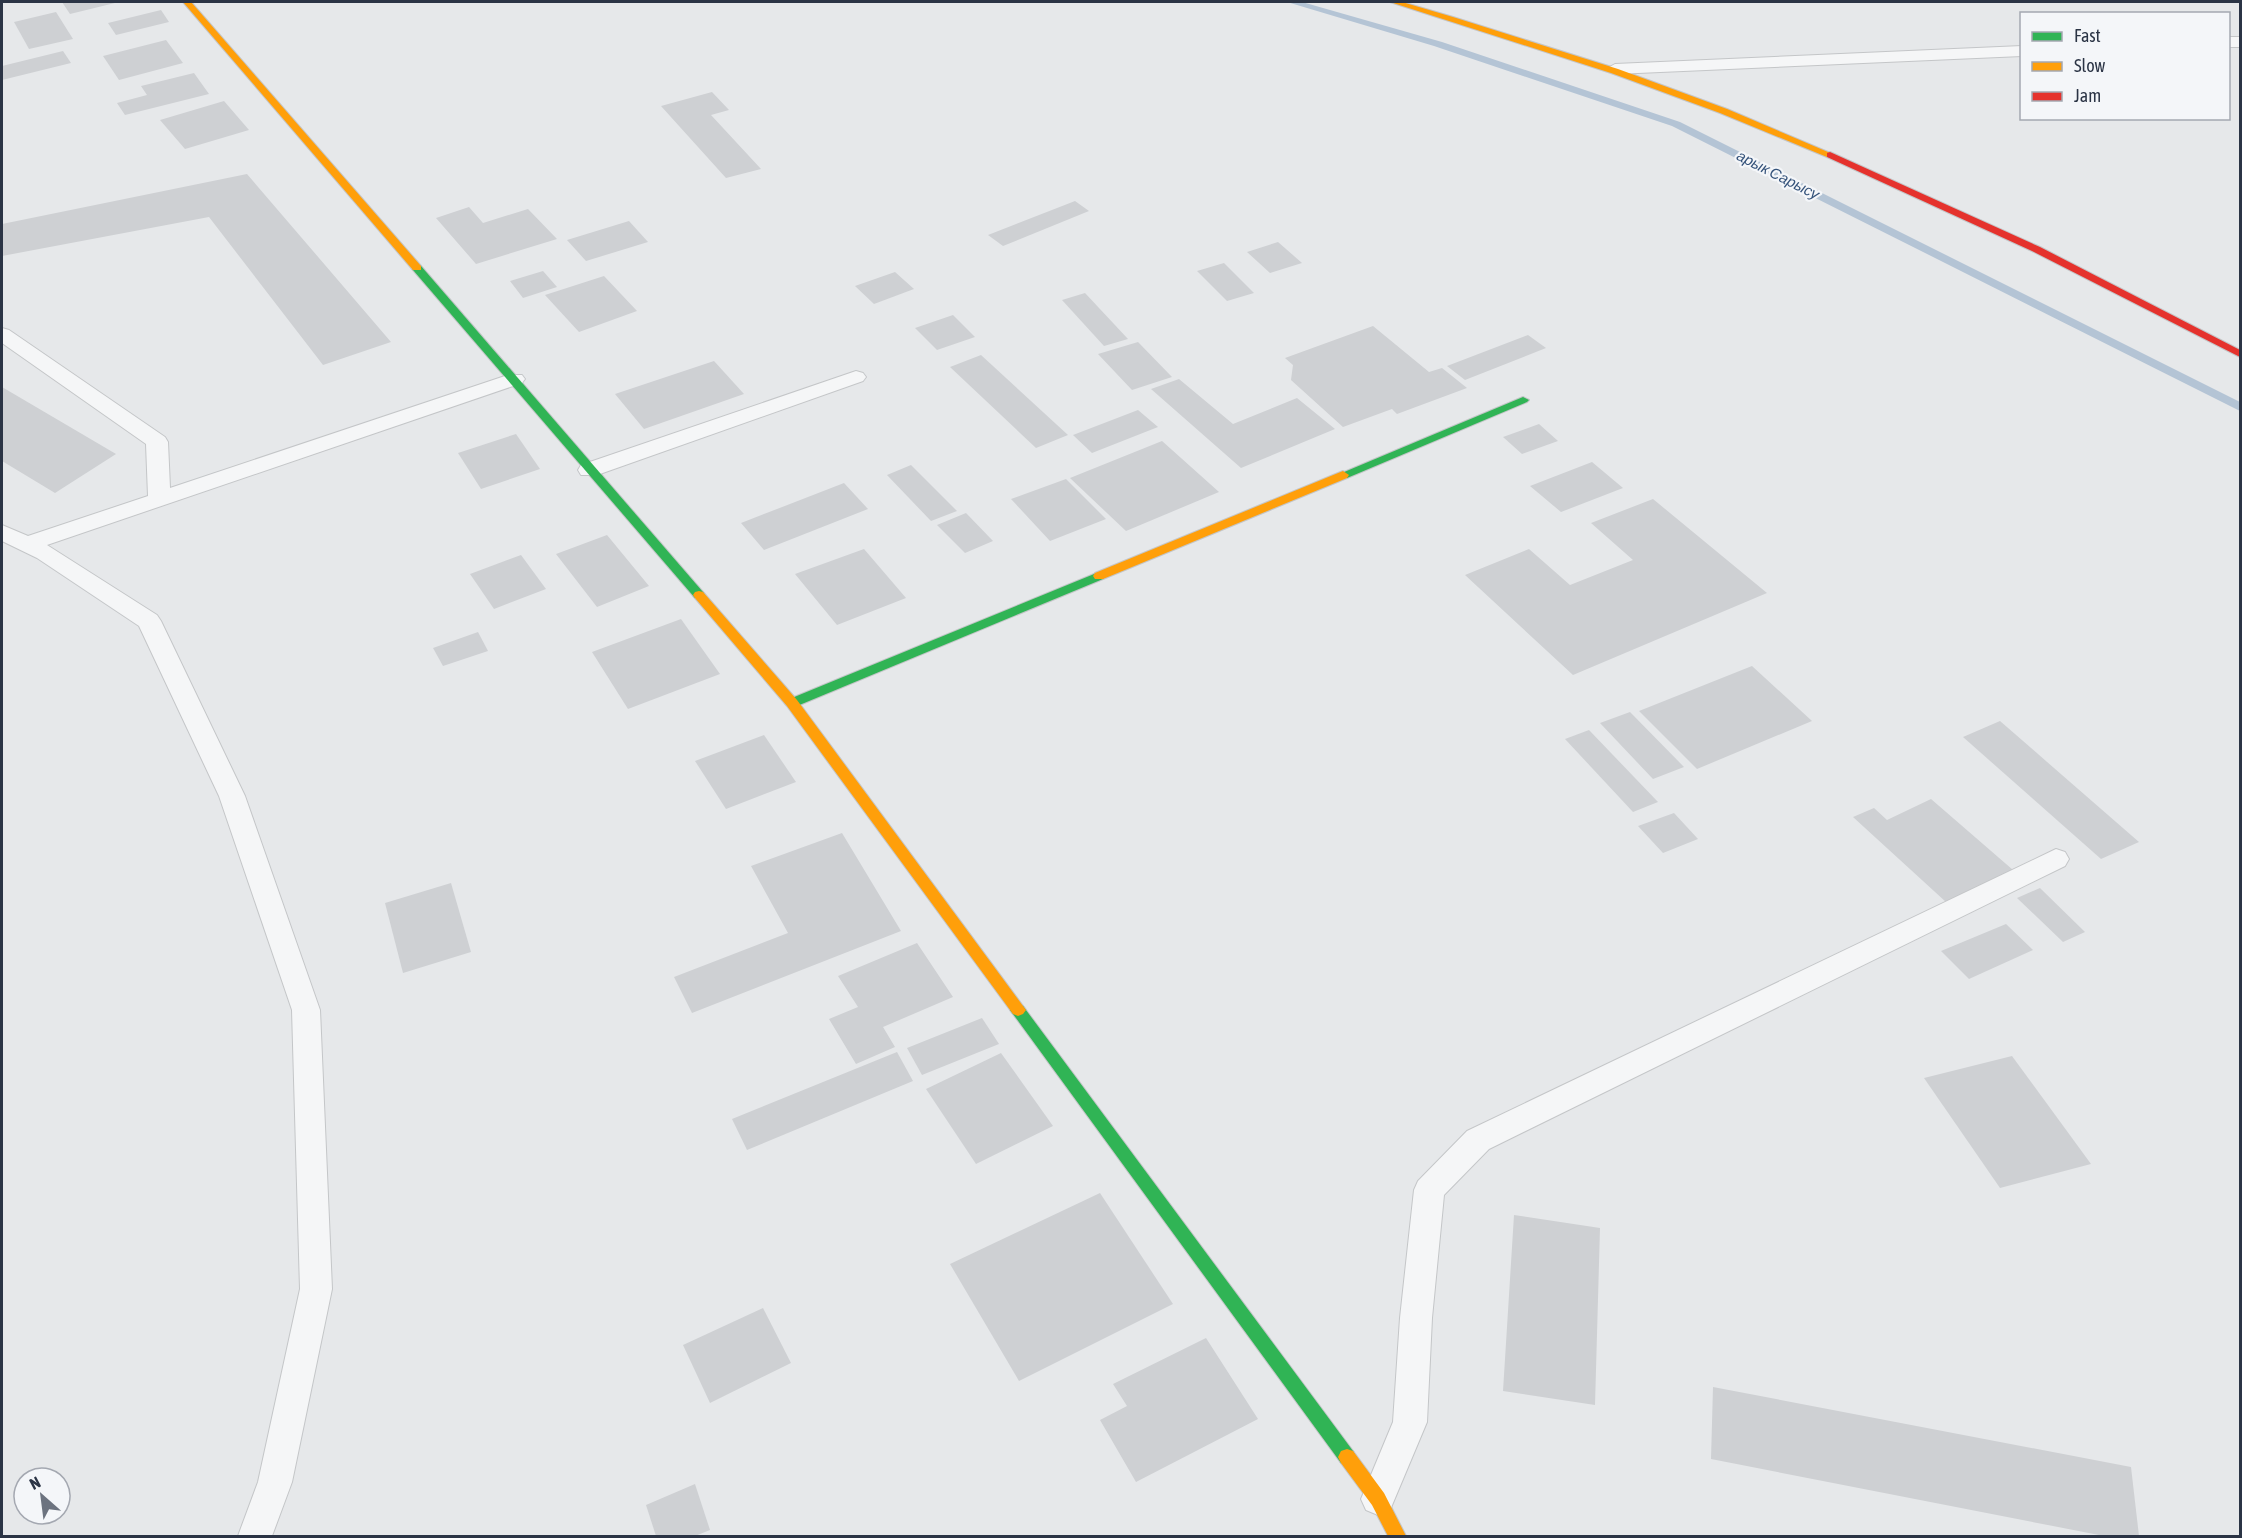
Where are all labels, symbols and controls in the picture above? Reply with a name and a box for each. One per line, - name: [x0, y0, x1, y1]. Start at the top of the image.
- legend: [2020, 12, 2230, 120]
- text: Fast: [2074, 25, 2101, 46]
- text: Slow: [2074, 55, 2105, 76]
- text: Jam: [2074, 85, 2101, 106]
- water label: арык Сарысу: [1734, 146, 1824, 203]
- north arrow: [12, 1466, 72, 1526]
- text: N: [27, 1473, 43, 1493]

